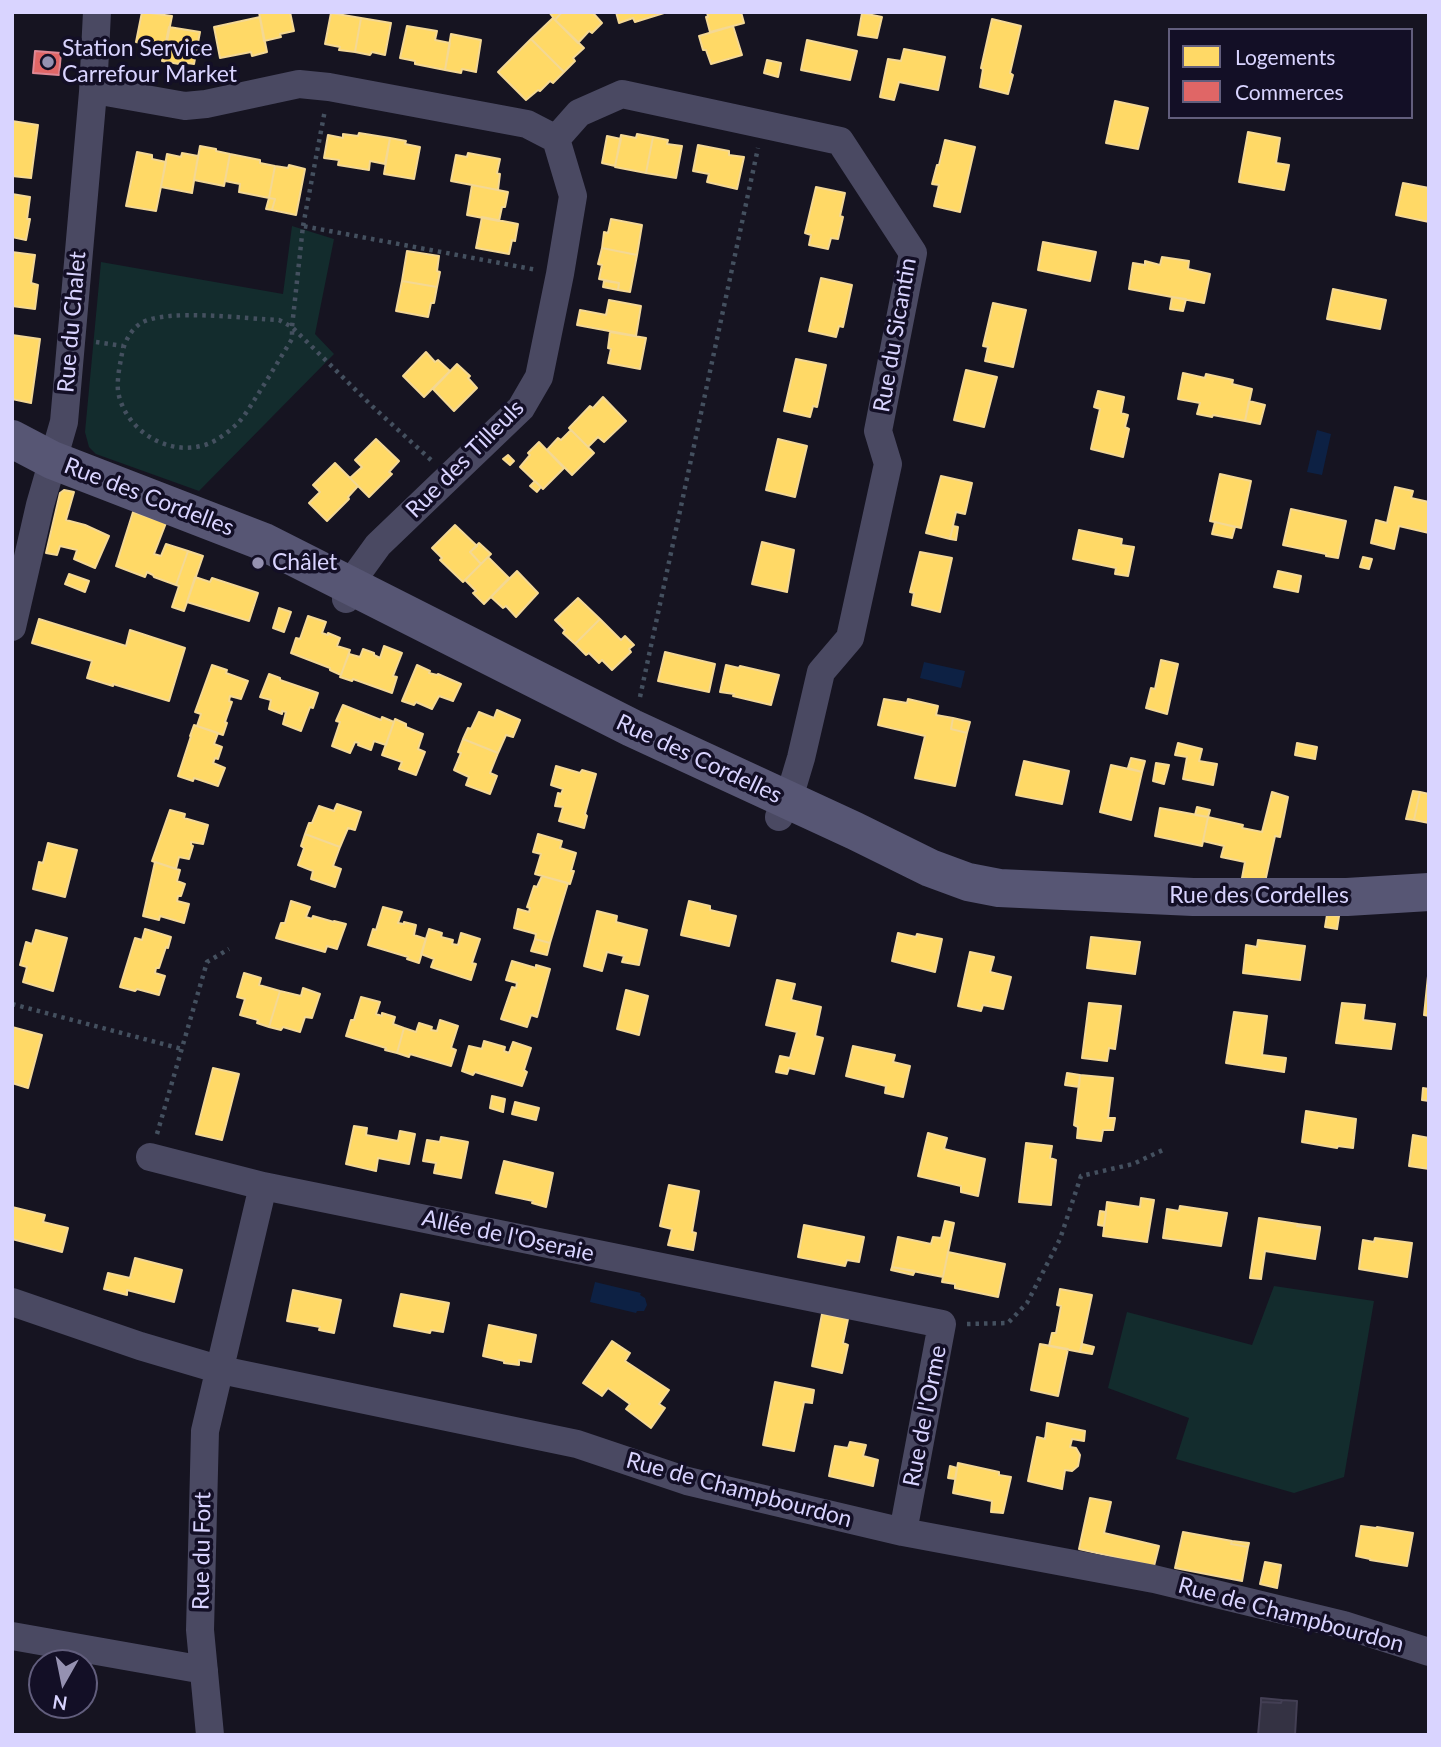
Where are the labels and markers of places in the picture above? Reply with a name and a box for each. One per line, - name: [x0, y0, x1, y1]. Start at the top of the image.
- place label: Station Service Carrefour Market: [62, 35, 237, 89]
- marker: Station Service Carrefour Market: [40, 54, 56, 70]
- place label: Châlet: [272, 549, 337, 577]
- marker: Châlet: [250, 555, 266, 571]

